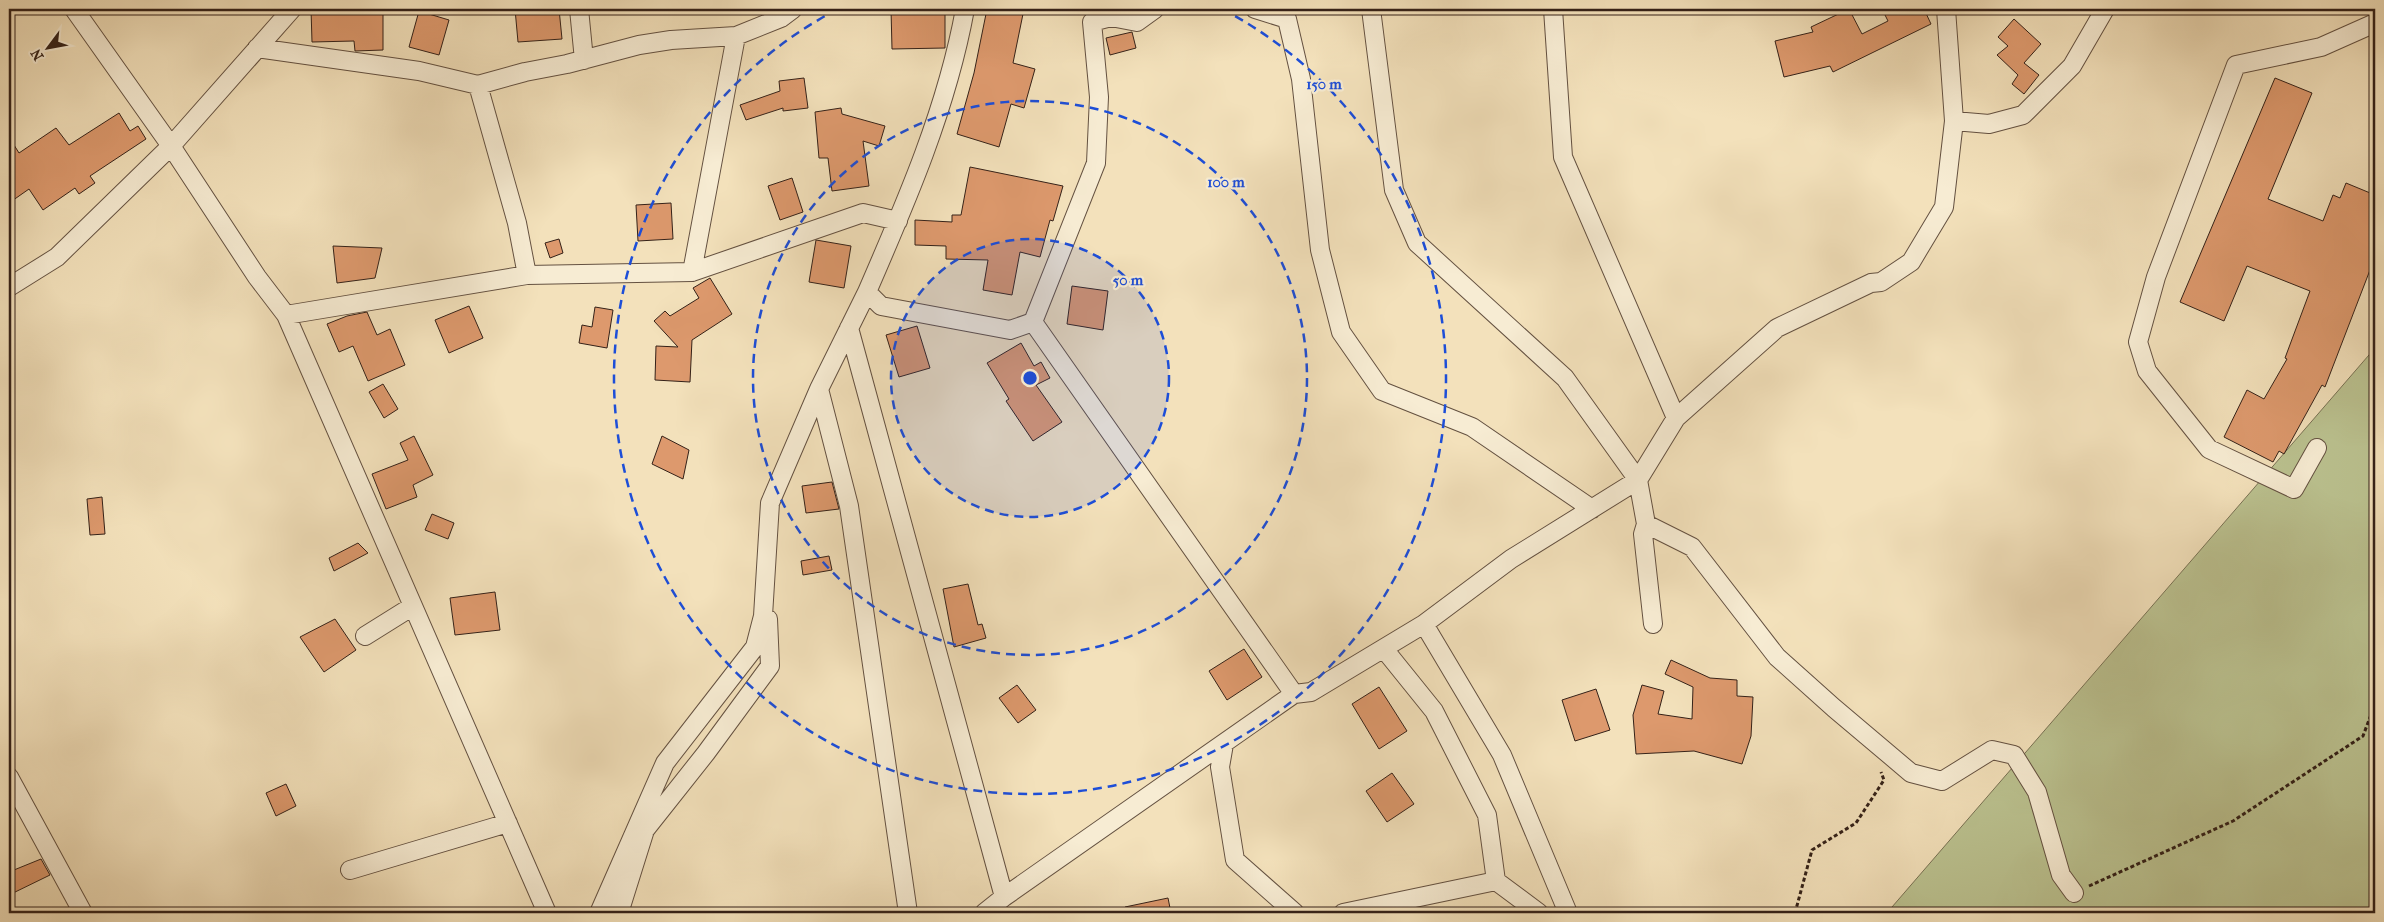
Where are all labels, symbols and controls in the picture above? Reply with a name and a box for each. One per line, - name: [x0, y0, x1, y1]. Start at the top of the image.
- north arrow: [22, 22, 72, 72]
- text: N: [27, 45, 47, 64]
- text: 150 m: [1306, 75, 1342, 93]
- text: 100 m: [1207, 173, 1245, 191]
- text: 50 m: [1113, 271, 1144, 289]
- centre of rings: [1021, 369, 1039, 387]

